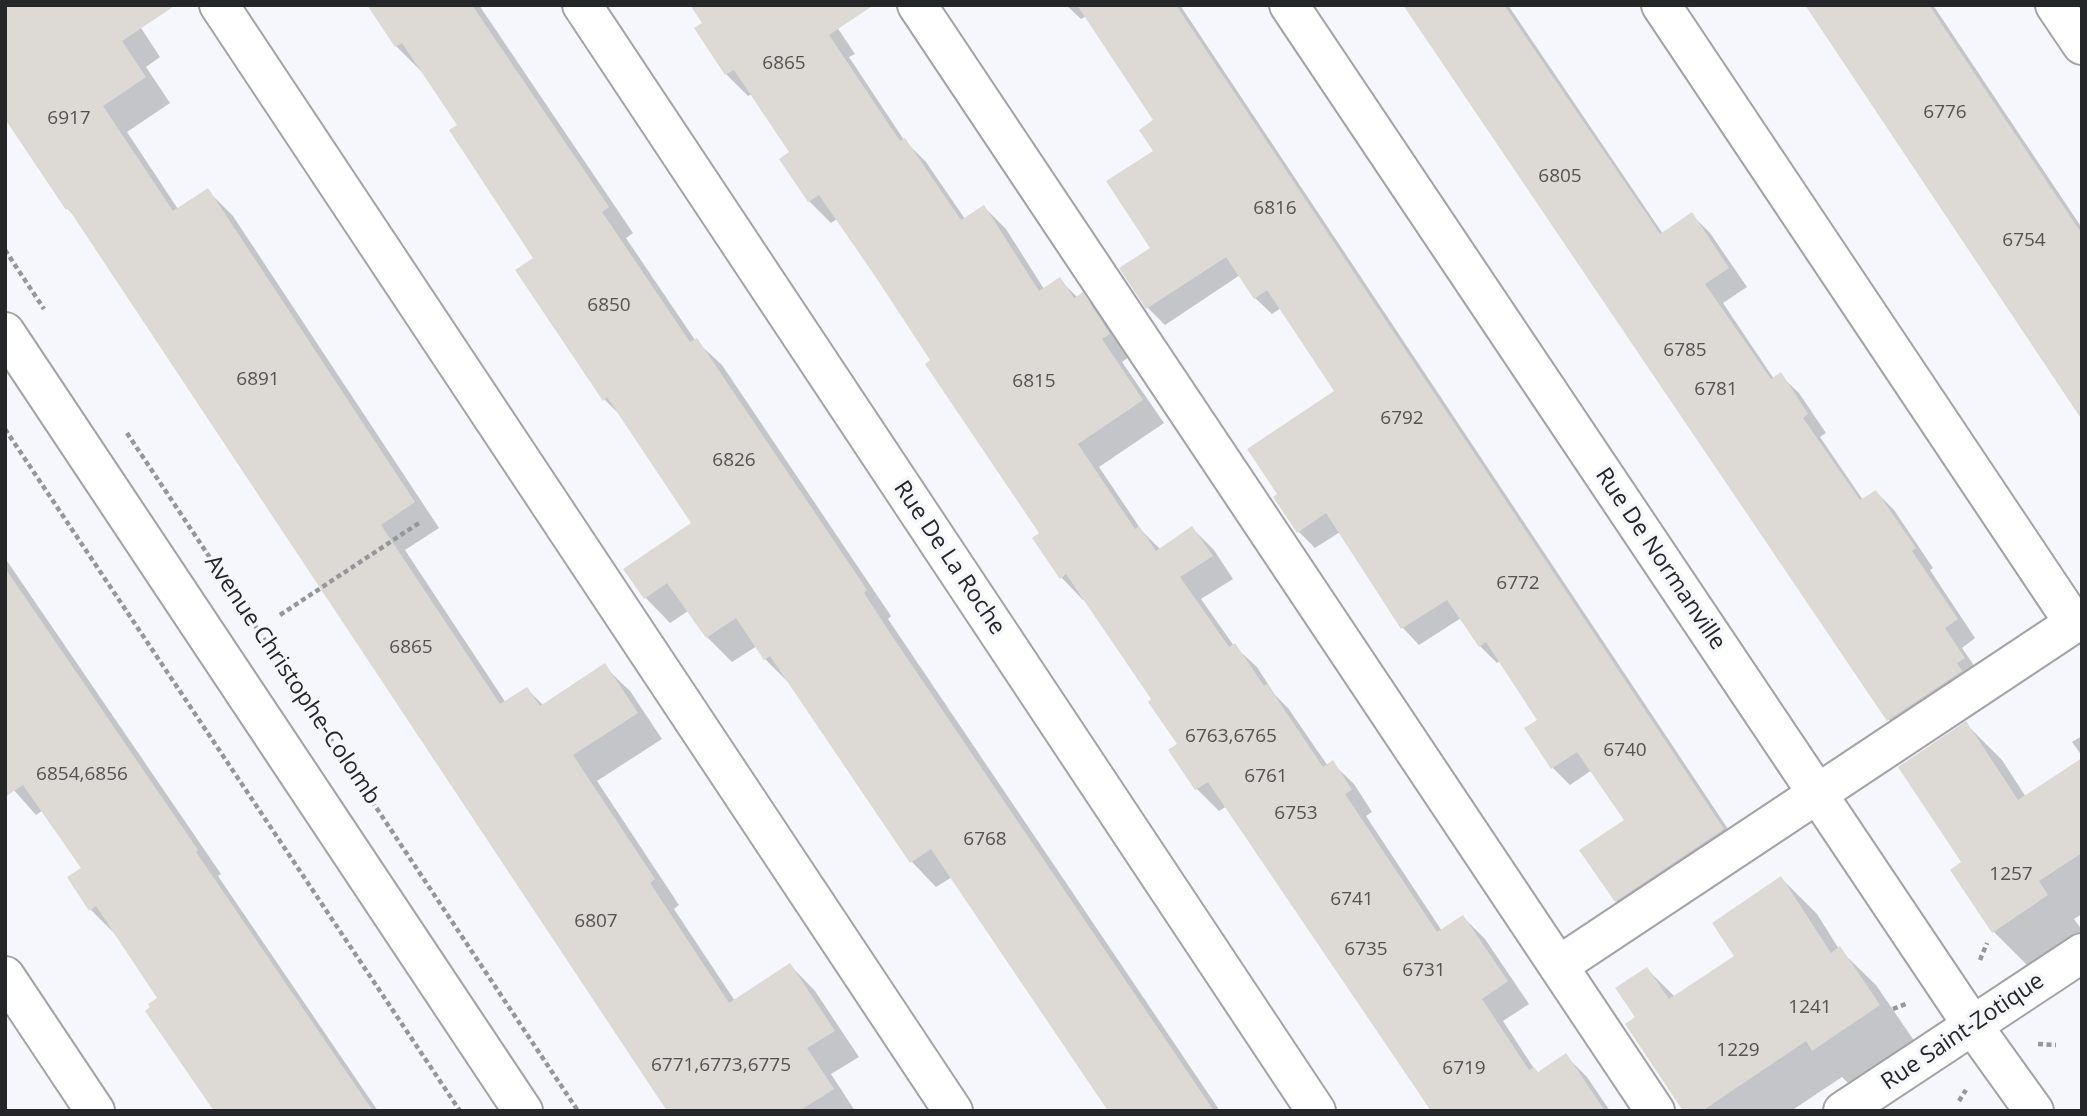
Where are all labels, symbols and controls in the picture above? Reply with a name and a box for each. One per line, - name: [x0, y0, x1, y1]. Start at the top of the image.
- house number: 6865: [762, 53, 806, 75]
- house number: 6776: [1923, 102, 1967, 124]
- house number: 6917: [47, 108, 91, 130]
- house number: 6805: [1538, 166, 1582, 188]
- house number: 6816: [1253, 198, 1297, 220]
- house number: 6754: [2002, 230, 2046, 252]
- house number: 6850: [587, 295, 631, 317]
- house number: 6785: [1663, 340, 1707, 362]
- house number: 6891: [236, 369, 280, 391]
- house number: 6815: [1012, 371, 1056, 393]
- house number: 6781: [1694, 379, 1738, 401]
- house number: 6792: [1380, 408, 1424, 430]
- house number: 6826: [712, 450, 756, 472]
- street label: Rue De Normanville: [1589, 463, 1731, 655]
- street label: Rue De La Roche: [887, 476, 1011, 640]
- street label: Avenue Christophe-Colomb: [198, 550, 386, 810]
- house number: 6772: [1496, 573, 1540, 595]
- house number: 6865: [389, 637, 433, 659]
- house number: 6763,6765: [1185, 726, 1277, 748]
- house number: 6740: [1603, 740, 1647, 762]
- house number: 6854,6856: [36, 764, 128, 786]
- house number: 6761: [1244, 766, 1288, 788]
- house number: 6753: [1274, 803, 1318, 825]
- house number: 6768: [963, 829, 1007, 851]
- house number: 1257: [1989, 864, 2033, 886]
- house number: 6741: [1330, 889, 1374, 911]
- house number: 6807: [574, 911, 618, 933]
- house number: 6735: [1344, 939, 1388, 961]
- house number: 6731: [1402, 960, 1446, 982]
- street label: Rue Saint-Zotique: [1876, 967, 2050, 1097]
- house number: 1241: [1788, 997, 1832, 1019]
- house number: 1229: [1716, 1040, 1760, 1062]
- house number: 6771,6773,6775: [651, 1055, 791, 1077]
- house number: 6719: [1442, 1058, 1486, 1080]

